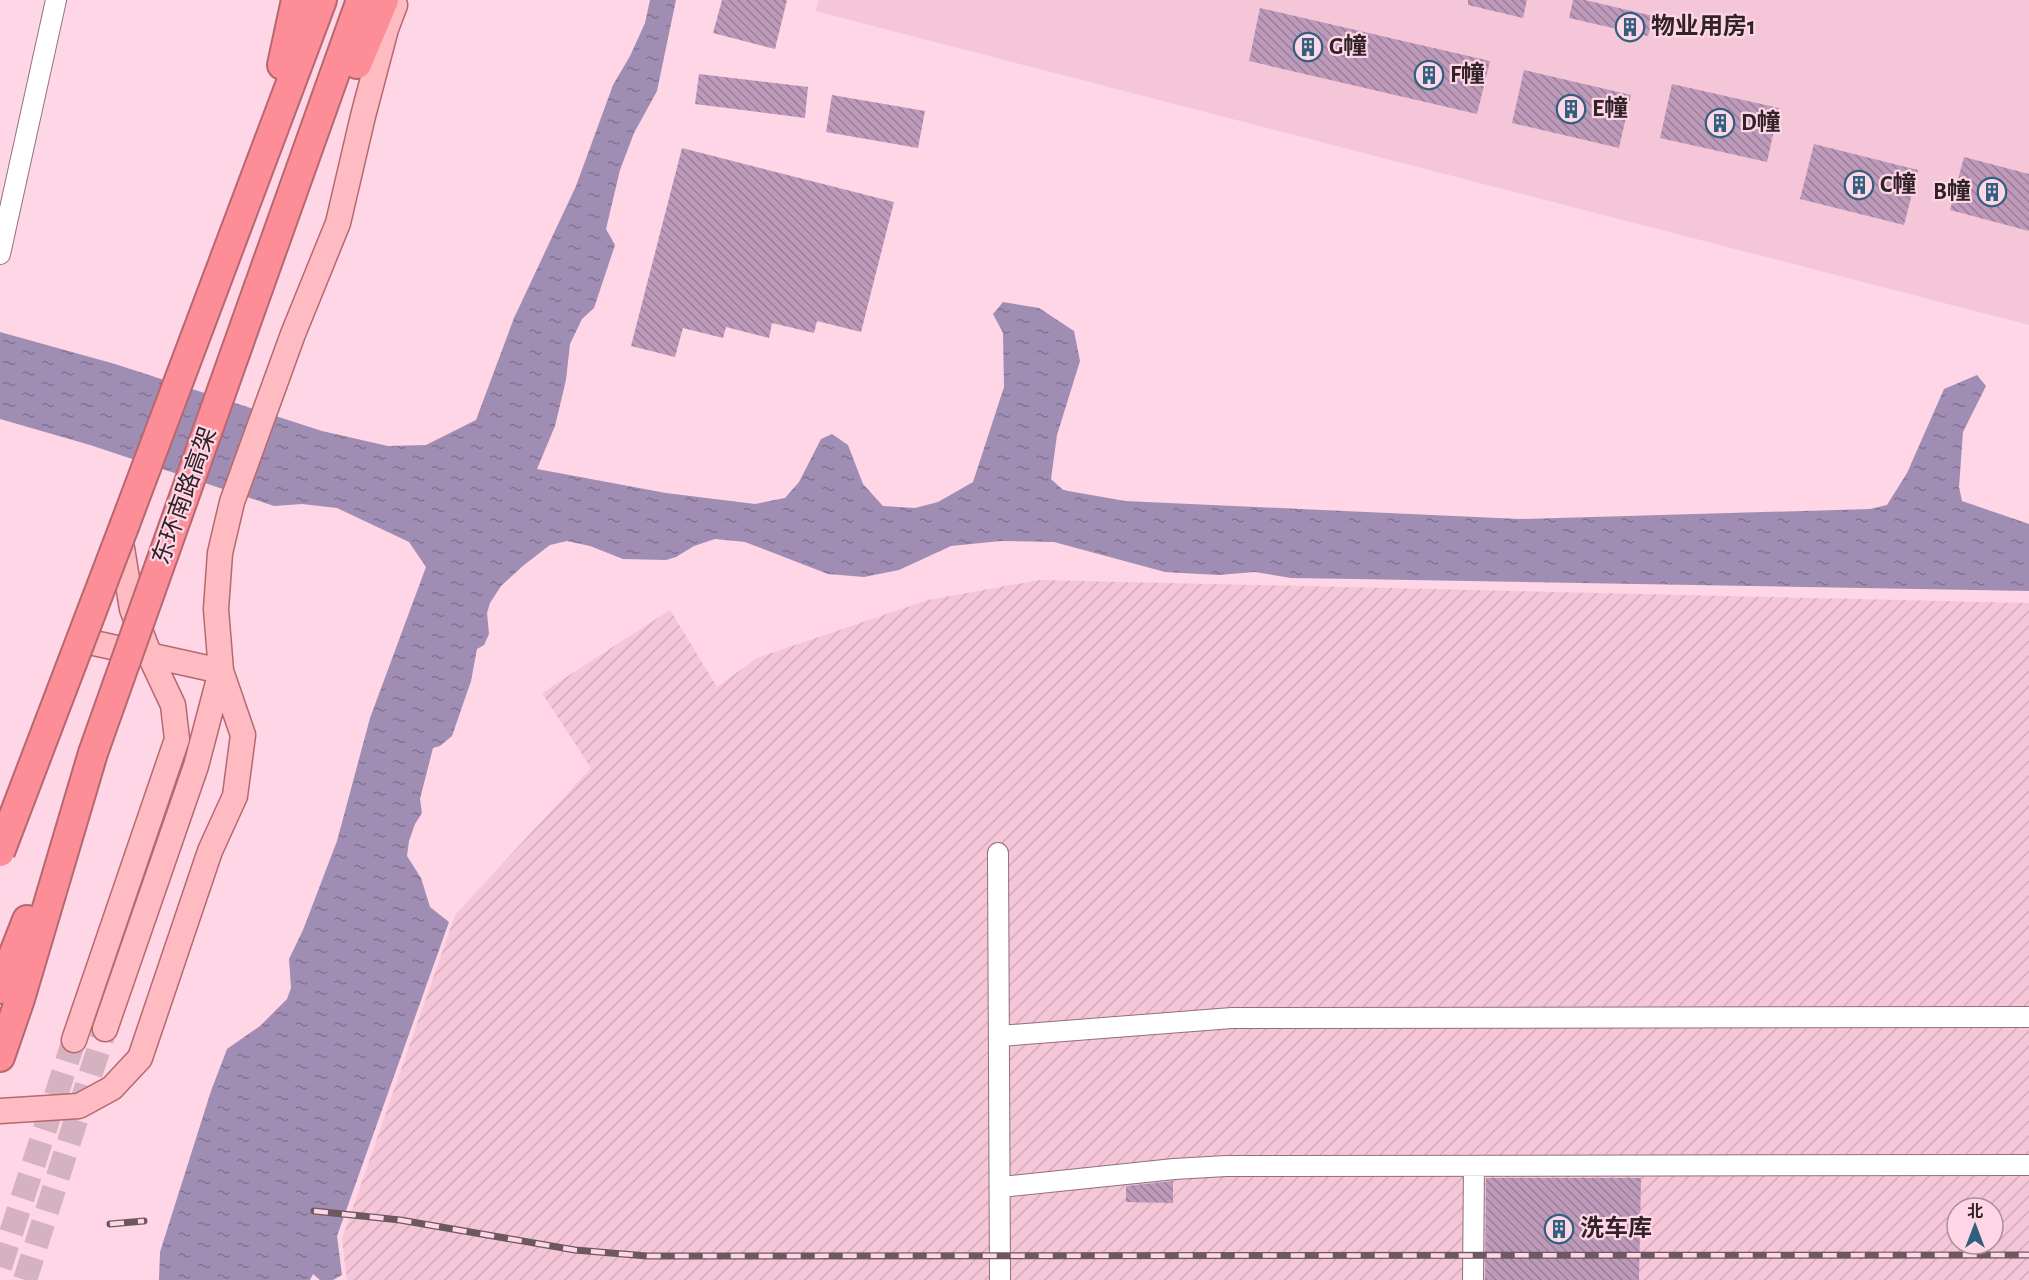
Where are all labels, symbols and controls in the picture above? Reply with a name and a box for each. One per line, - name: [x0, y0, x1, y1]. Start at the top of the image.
- building icon: 物业用房1: [1614, 11, 1646, 43]
- place label: 物业用房1: [1651, 13, 1756, 39]
- building icon: G幢: [1292, 31, 1324, 63]
- place label: G幢: [1329, 33, 1367, 59]
- building icon: F幢: [1413, 59, 1445, 91]
- place label: F幢: [1450, 61, 1485, 87]
- building icon: E幢: [1555, 93, 1587, 125]
- place label: E幢: [1592, 95, 1628, 121]
- building icon: D幢: [1704, 107, 1736, 139]
- place label: D幢: [1741, 109, 1781, 135]
- building icon: C幢: [1843, 169, 1875, 201]
- place label: C幢: [1880, 171, 1916, 197]
- building icon: B幢: [1976, 176, 2008, 208]
- place label: B幢: [1933, 178, 1971, 204]
- street label: 东环南路高架: [147, 424, 221, 568]
- north arrow: [1945, 1196, 2005, 1256]
- text: 北: [1967, 1203, 1983, 1220]
- building icon: 洗车库: [1543, 1213, 1575, 1245]
- place label: 洗车库: [1580, 1215, 1652, 1241]

